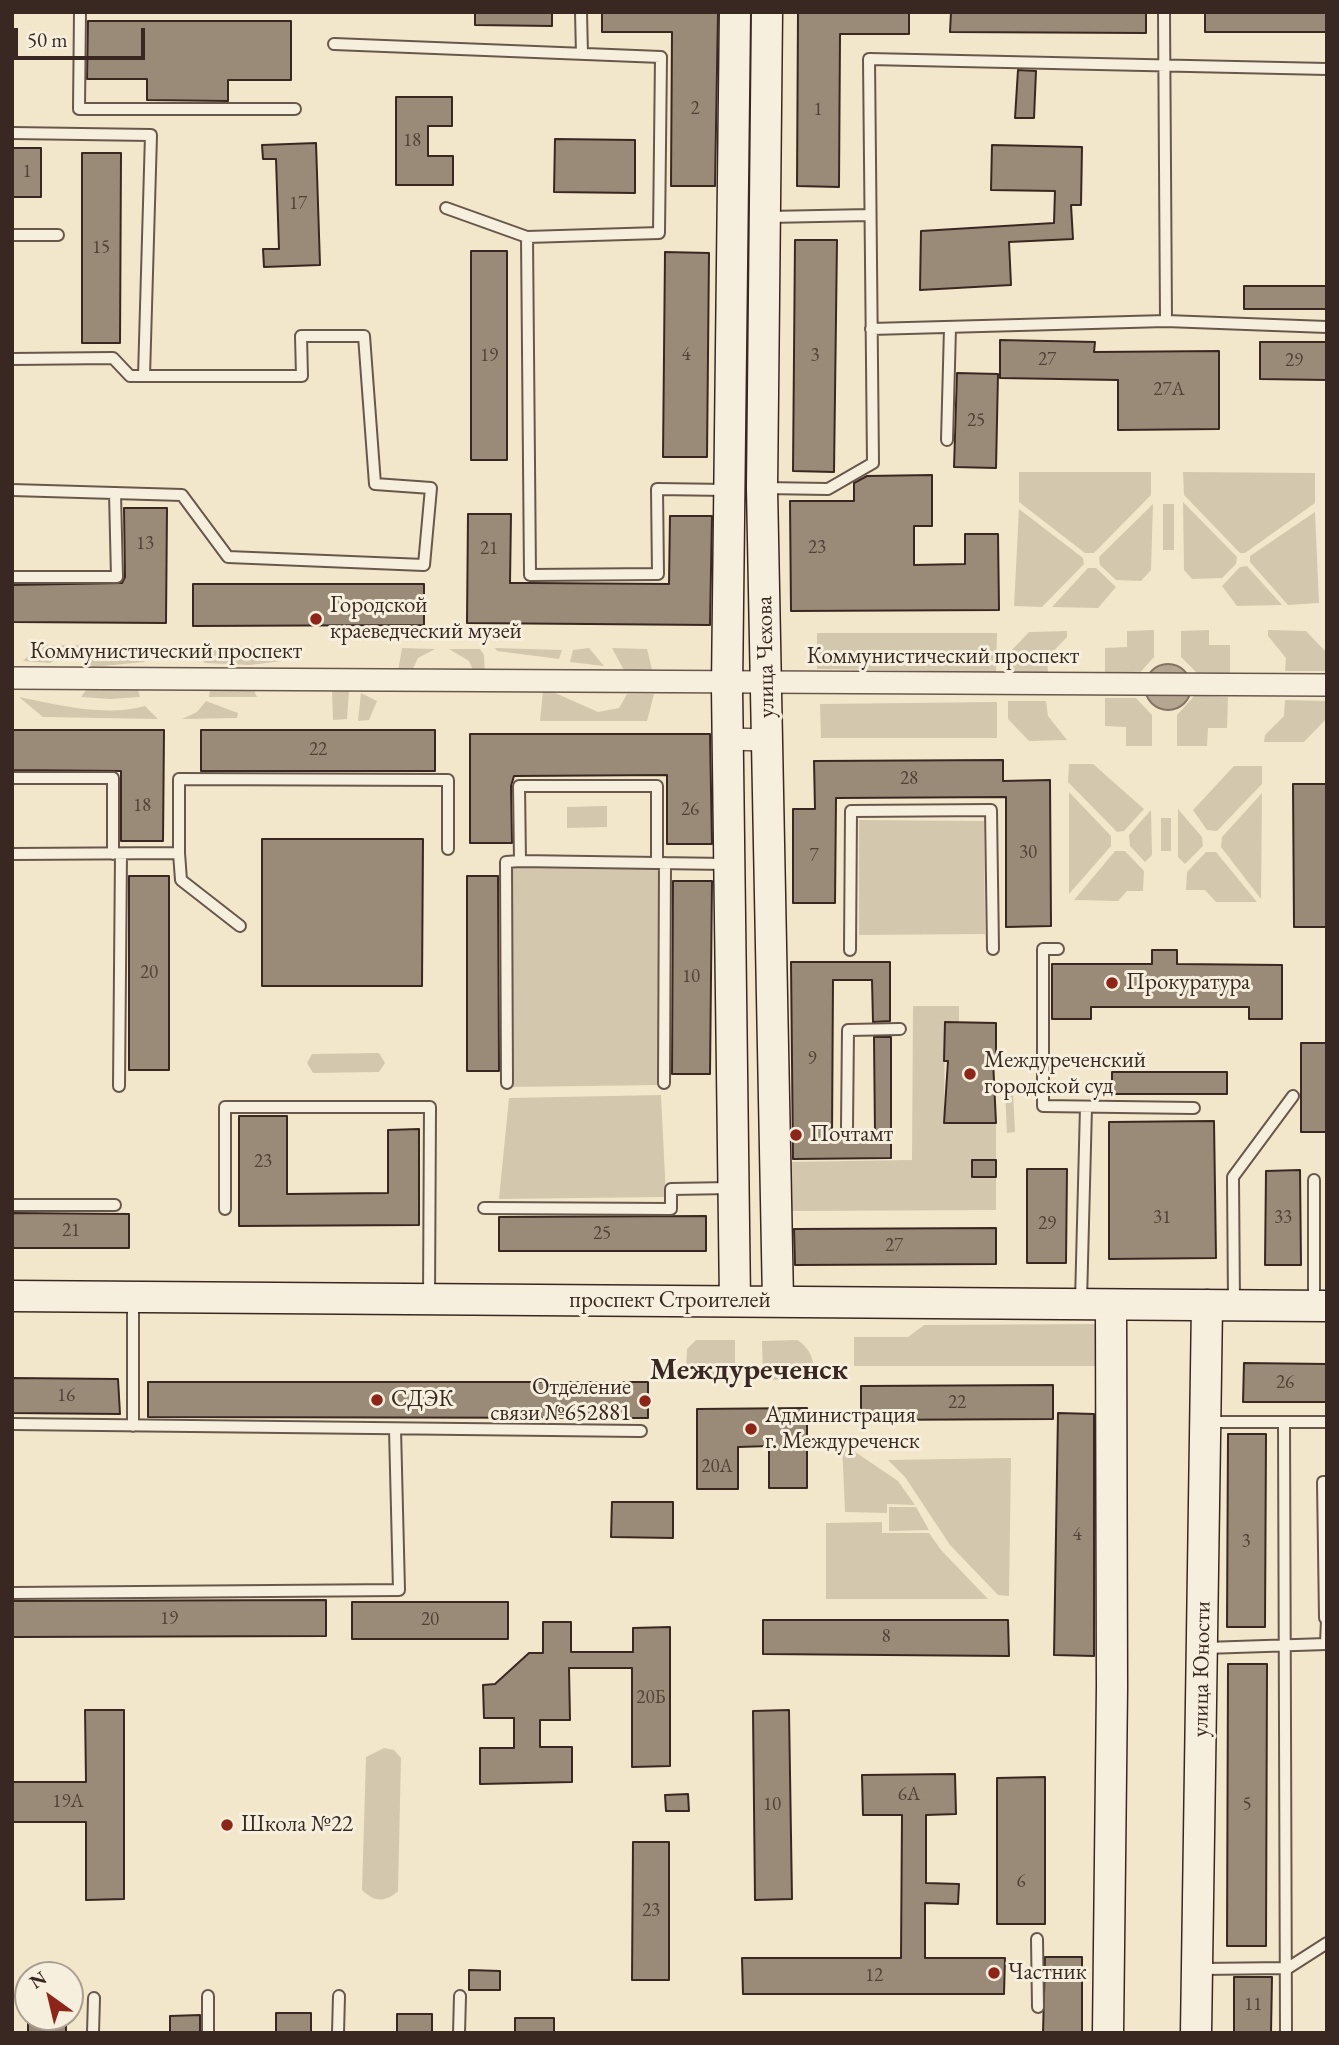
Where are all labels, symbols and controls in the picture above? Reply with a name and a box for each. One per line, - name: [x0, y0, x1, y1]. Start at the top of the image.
- scale bar: [18, 14, 149, 58]
- text: 50 m: [27, 26, 68, 53]
- house number: 2: [690, 98, 700, 120]
- house number: 1: [813, 99, 823, 121]
- house number: 18: [403, 130, 421, 152]
- house number: 1: [22, 161, 32, 183]
- house number: 17: [289, 193, 307, 215]
- house number: 15: [92, 237, 110, 259]
- house number: 4: [681, 344, 691, 366]
- house number: 19: [480, 345, 498, 367]
- house number: 3: [810, 345, 820, 367]
- house number: 27: [1038, 349, 1056, 371]
- house number: 29: [1285, 350, 1303, 372]
- house number: 27А: [1153, 379, 1185, 401]
- house number: 25: [967, 410, 985, 432]
- house number: 13: [136, 533, 154, 555]
- house number: 23: [808, 537, 826, 559]
- house number: 21: [480, 538, 498, 560]
- place label: Городской краеведческий музей: [330, 592, 522, 646]
- street label: улица Чехова: [751, 596, 781, 718]
- marker: Городской краеведческий музей: [308, 611, 324, 627]
- street label: Коммунистический проспект: [30, 638, 302, 666]
- street label: Коммунистический проспект: [807, 643, 1079, 671]
- house number: 22: [309, 739, 327, 761]
- house number: 28: [900, 768, 918, 790]
- house number: 18: [133, 795, 151, 817]
- house number: 26: [681, 799, 699, 821]
- house number: 30: [1019, 842, 1037, 864]
- house number: 7: [809, 845, 819, 867]
- house number: 20: [140, 962, 158, 984]
- house number: 10: [682, 966, 700, 988]
- place label: Прокуратура: [1126, 969, 1250, 997]
- marker: Прокуратура: [1104, 975, 1120, 991]
- place label: Междуреченский городской суд: [984, 1047, 1146, 1101]
- house number: 9: [807, 1048, 817, 1070]
- marker: Междуреченский городской суд: [962, 1066, 978, 1082]
- place label: Почтамт: [810, 1121, 893, 1149]
- marker: Почтамт: [788, 1127, 804, 1143]
- house number: 23: [254, 1151, 272, 1173]
- house number: 31: [1153, 1207, 1171, 1229]
- house number: 33: [1274, 1207, 1292, 1229]
- house number: 29: [1038, 1213, 1056, 1235]
- house number: 21: [62, 1220, 80, 1242]
- house number: 25: [593, 1223, 611, 1245]
- house number: 27: [885, 1235, 903, 1257]
- street label: проспект Строителей: [569, 1287, 771, 1315]
- district label: Междуреченск: [650, 1353, 848, 1389]
- house number: 26: [1276, 1372, 1294, 1394]
- place label: Отделение связи №652881: [490, 1374, 631, 1428]
- house number: 16: [57, 1385, 75, 1407]
- place label: СДЭК: [391, 1386, 454, 1414]
- marker: СДЭК: [369, 1392, 385, 1408]
- house number: 22: [948, 1392, 966, 1414]
- marker: Отделение связи №652881: [637, 1393, 653, 1409]
- place label: Администрация г. Междуреченск: [765, 1402, 920, 1456]
- marker: Администрация г. Междуреченск: [743, 1421, 759, 1437]
- house number: 20А: [701, 1456, 733, 1478]
- house number: 4: [1072, 1524, 1082, 1546]
- house number: 3: [1241, 1531, 1251, 1553]
- street label: улица Юности: [1187, 1601, 1217, 1737]
- house number: 19: [160, 1608, 178, 1630]
- house number: 20: [421, 1609, 439, 1631]
- house number: 8: [881, 1626, 891, 1648]
- house number: 20Б: [636, 1687, 666, 1709]
- house number: 6А: [898, 1784, 920, 1806]
- house number: 19А: [52, 1791, 84, 1813]
- house number: 10: [763, 1794, 781, 1816]
- house number: 5: [1242, 1794, 1252, 1816]
- place label: Школа №22: [241, 1811, 353, 1839]
- marker: Школа №22: [219, 1817, 235, 1833]
- house number: 6: [1016, 1871, 1026, 1893]
- house number: 23: [642, 1900, 660, 1922]
- place label: Частник: [1008, 1959, 1087, 1987]
- north arrow: [14, 1961, 84, 2031]
- text: N: [25, 1965, 51, 1994]
- house number: 12: [865, 1965, 883, 1987]
- marker: Частник: [986, 1965, 1002, 1981]
- house number: 11: [1244, 1994, 1262, 2016]

